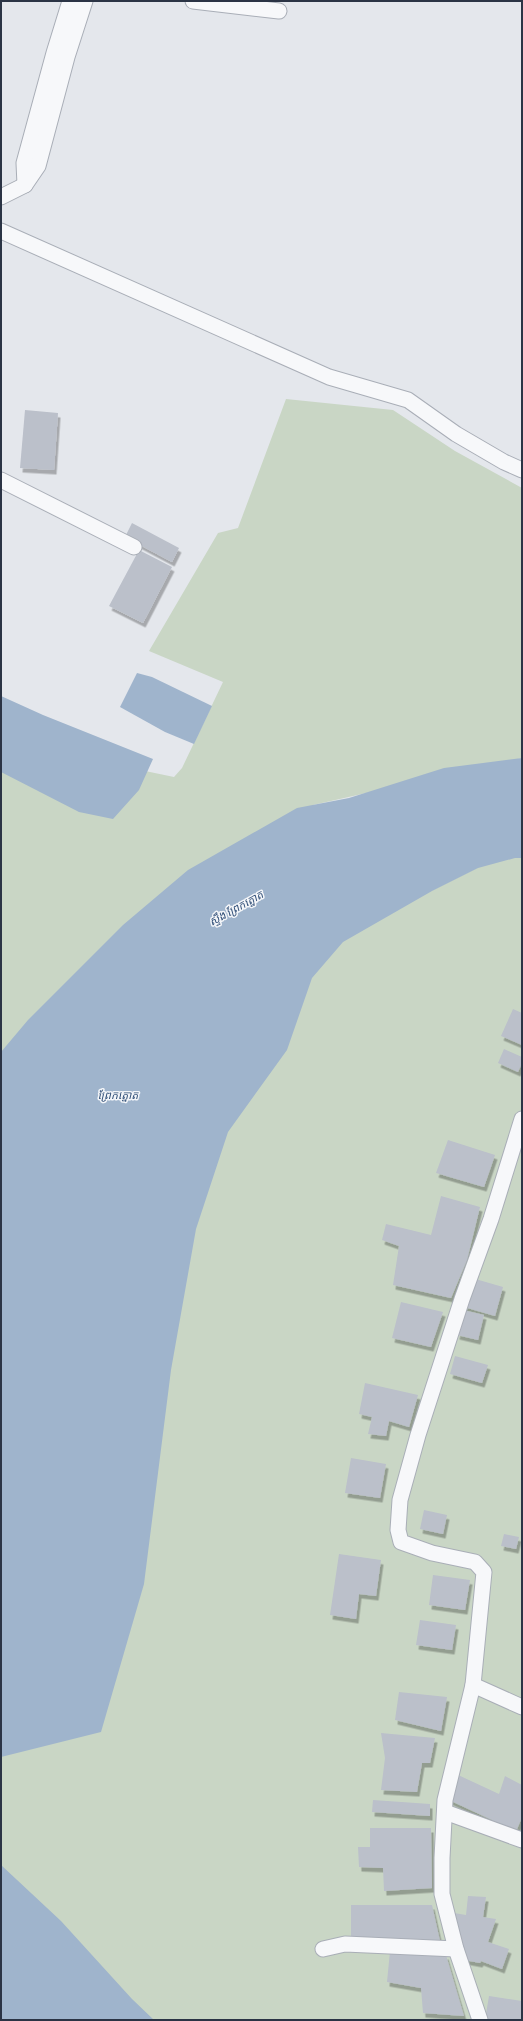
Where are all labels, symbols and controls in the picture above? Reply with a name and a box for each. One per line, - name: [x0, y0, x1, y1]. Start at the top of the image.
- water label: ស្ទឹង ព្រែកត្នោត: [206, 887, 267, 930]
- water label: ព្រែកត្នោត: [98, 1088, 139, 1103]

